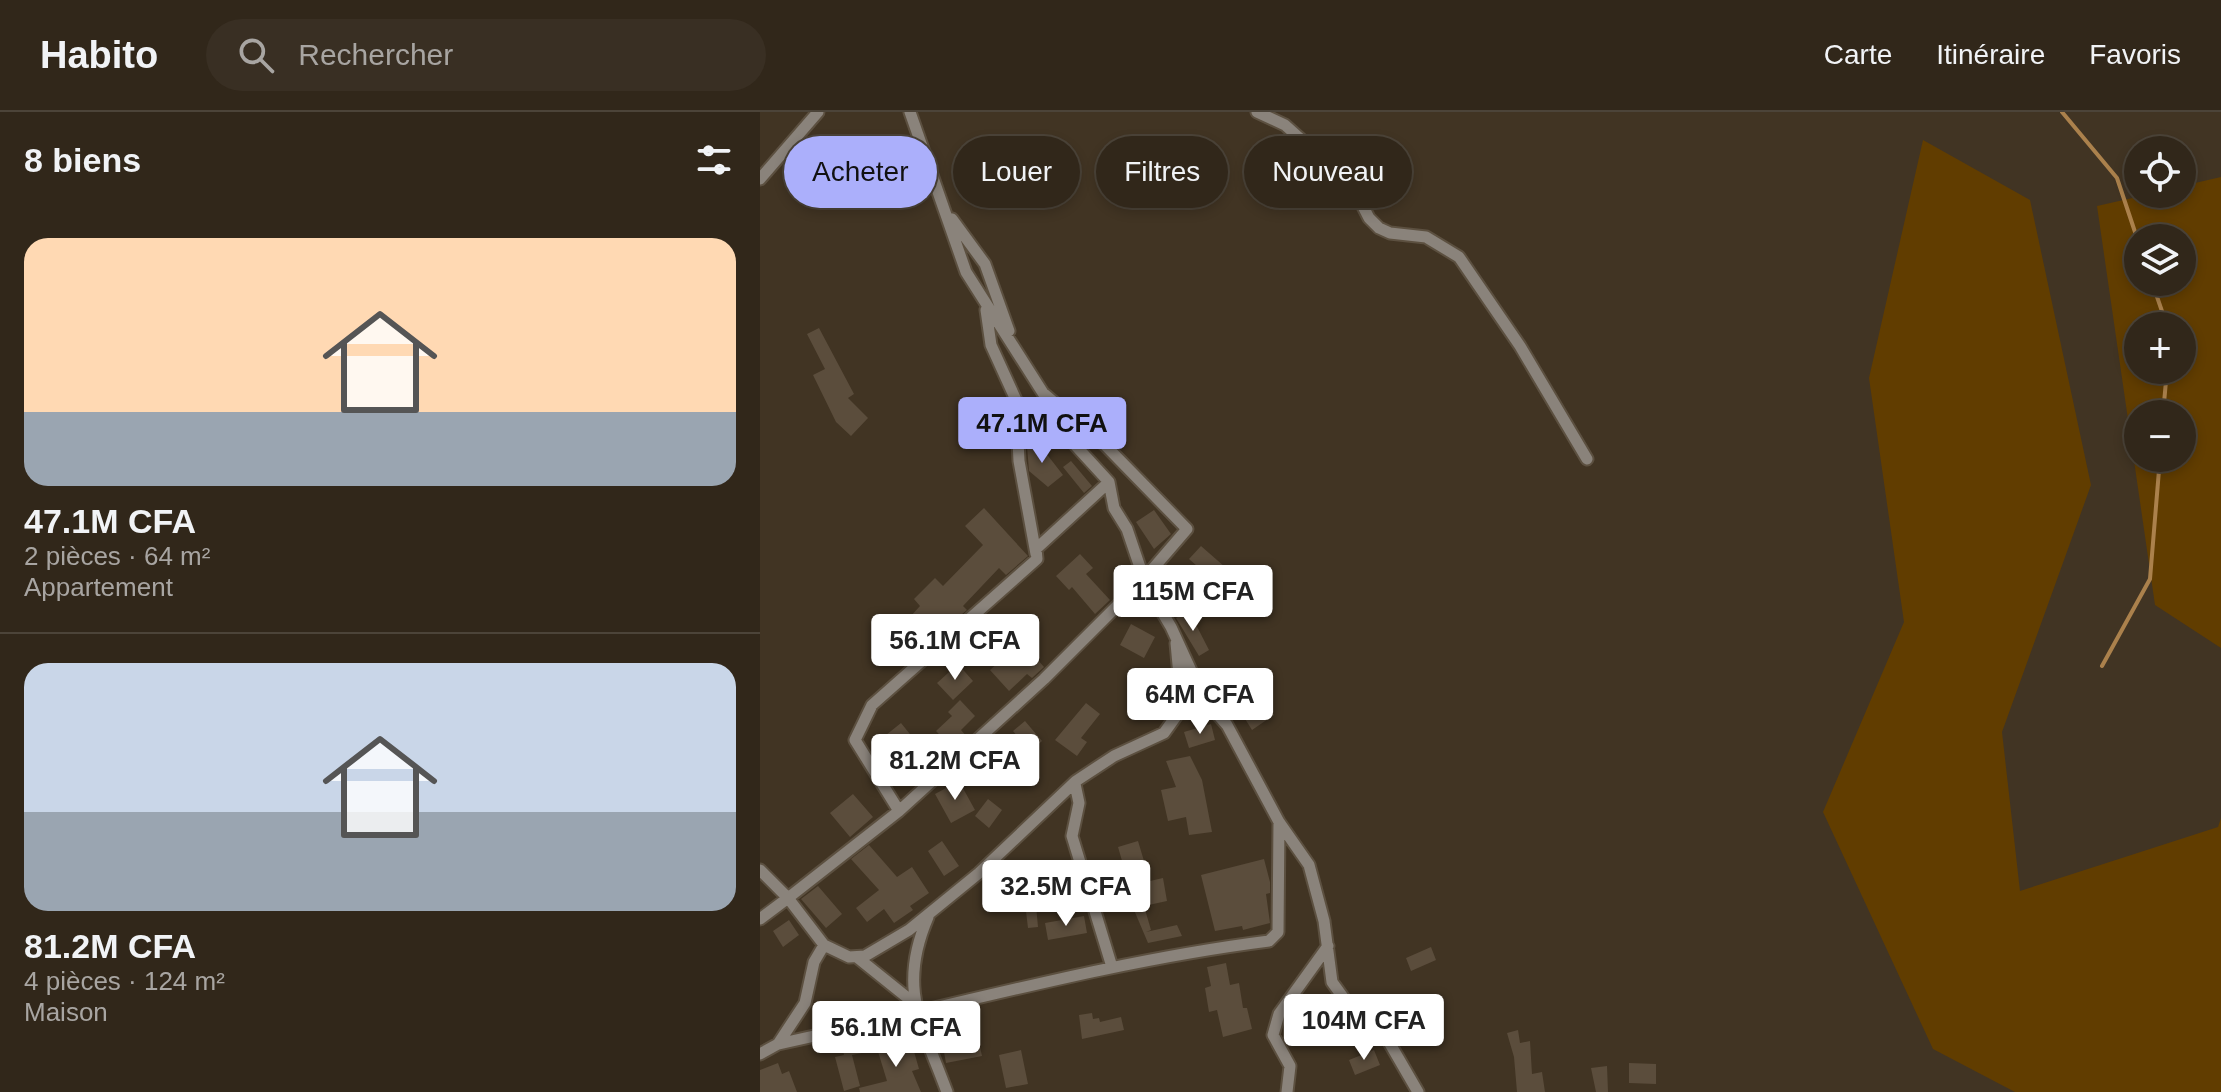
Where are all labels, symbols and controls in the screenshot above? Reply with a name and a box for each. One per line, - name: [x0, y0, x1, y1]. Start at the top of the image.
- search box: [206, 19, 766, 91]
- icon: search: [234, 33, 278, 77]
- text: Habito: [40, 34, 158, 76]
- text: Rechercher: [298, 38, 453, 71]
- text: Carte: [1824, 39, 1892, 70]
- text: Itinéraire: [1936, 39, 2045, 70]
- text: Favoris: [2089, 39, 2181, 70]
- chip: Acheter: [784, 136, 937, 208]
- chip: Louer: [953, 136, 1080, 208]
- chip: Filtres: [1096, 136, 1228, 208]
- chip: Nouveau: [1244, 136, 1412, 208]
- map controls: [2124, 136, 2196, 472]
- button: locate: [2124, 136, 2196, 208]
- icon: filters: [692, 138, 736, 182]
- text: 8 biens: [24, 141, 141, 179]
- button: layers: [2124, 224, 2196, 296]
- icon: home: [308, 290, 452, 434]
- button: +: [2124, 312, 2196, 384]
- pin: 47.1M CFA: [950, 397, 1134, 465]
- button: −: [2124, 400, 2196, 472]
- text: 47.1M CFA: [976, 408, 1108, 438]
- text: 47.1M CFA: [24, 502, 196, 540]
- text: 2 pièces · 64 m²: [24, 541, 210, 571]
- pin: 115M CFA: [1110, 565, 1276, 633]
- text: Appartement: [24, 572, 173, 602]
- text: 115M CFA: [1132, 576, 1254, 606]
- pin: 56.1M CFA: [863, 614, 1047, 682]
- text: 56.1M CFA: [889, 625, 1021, 655]
- pin: 64M CFA: [1126, 668, 1274, 736]
- text: 64M CFA: [1145, 679, 1255, 709]
- icon: home: [308, 715, 452, 859]
- pin: 81.2M CFA: [863, 734, 1047, 802]
- text: 81.2M CFA: [889, 745, 1021, 775]
- pin: 32.5M CFA: [974, 860, 1158, 928]
- text: 32.5M CFA: [1000, 871, 1132, 901]
- text: 81.2M CFA: [24, 927, 196, 965]
- text: 4 pièces · 124 m²: [24, 966, 225, 996]
- pin: 104M CFA: [1281, 994, 1447, 1062]
- text: Maison: [24, 997, 108, 1027]
- pin: 56.1M CFA: [804, 1001, 988, 1069]
- text: 104M CFA: [1302, 1005, 1426, 1035]
- text: 56.1M CFA: [830, 1012, 962, 1042]

